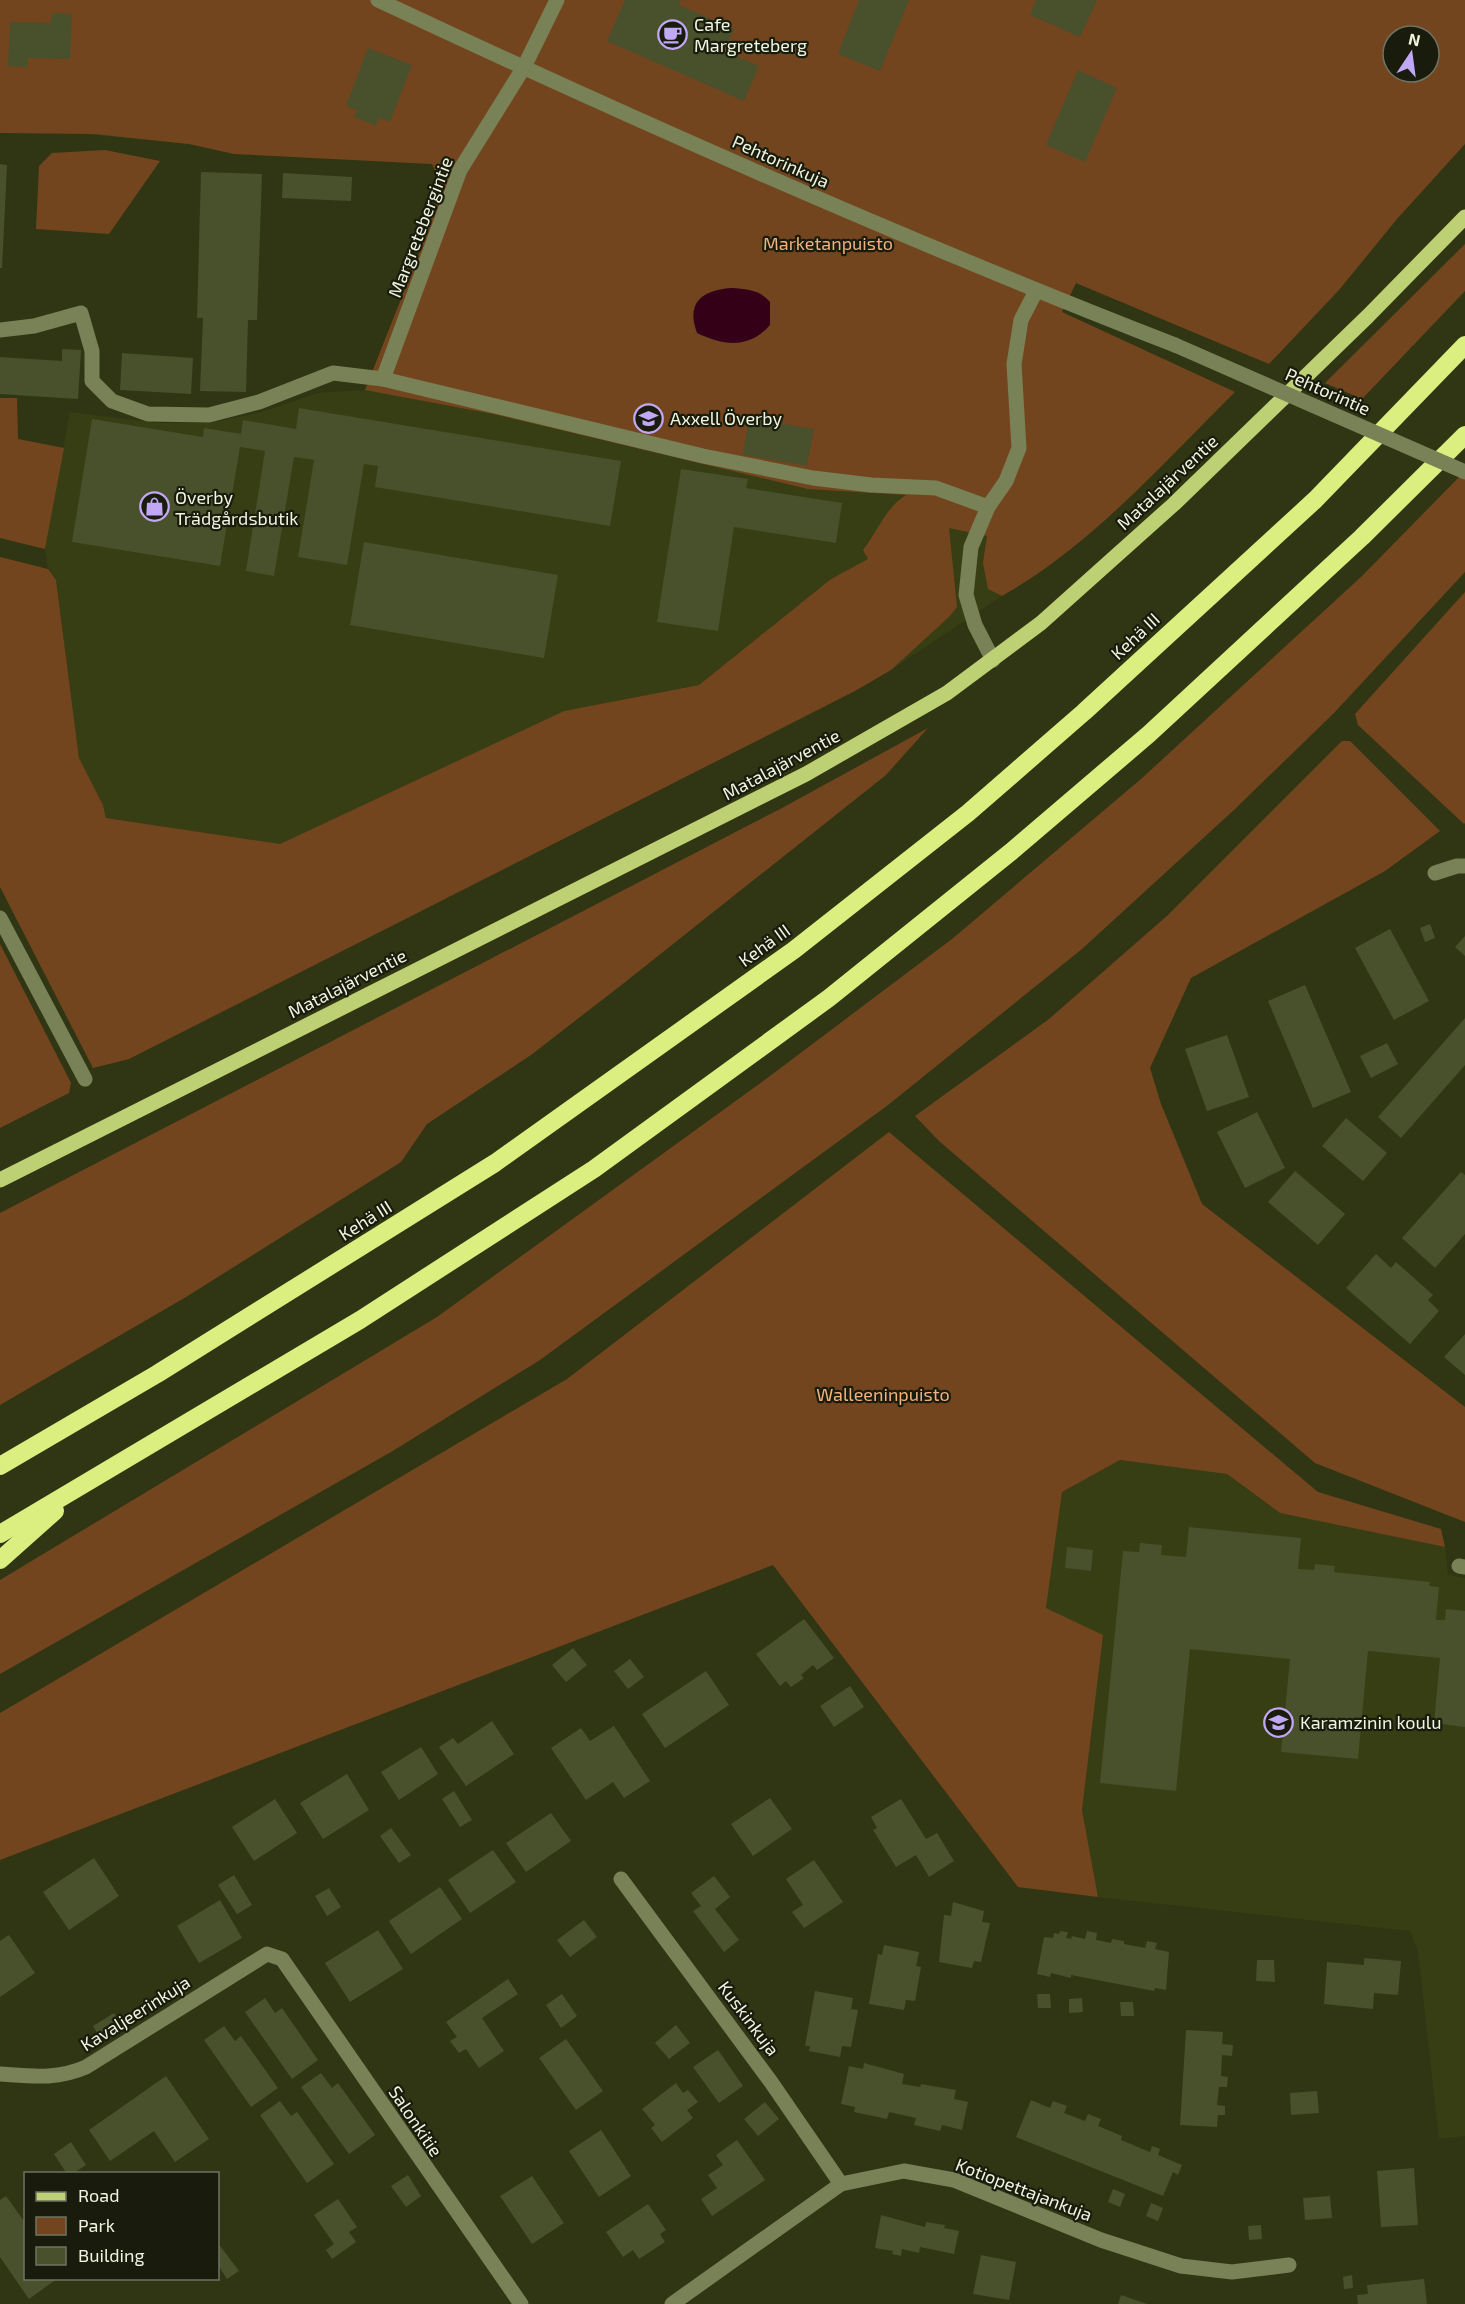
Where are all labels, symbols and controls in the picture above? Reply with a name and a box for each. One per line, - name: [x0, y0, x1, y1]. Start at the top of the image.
- place label: Cafe Margreteberg: [694, 13, 807, 56]
- cafe icon: Cafe Margreteberg: [657, 18, 689, 50]
- north arrow: [1381, 24, 1441, 84]
- text: N: [1407, 28, 1422, 49]
- street label: Pehtorinkuja: [729, 130, 833, 192]
- street label: Margretebergintie: [383, 153, 457, 301]
- park label: Marketanpuisto: [763, 232, 893, 254]
- street label: Pehtorintie: [1282, 362, 1374, 420]
- school or university icon: Axxell Överby: [633, 402, 665, 434]
- place label: Axxell Överby: [670, 407, 782, 429]
- street label: Matalajärventie: [1112, 430, 1222, 534]
- place label: Överby Trädgårdsbutik: [175, 486, 299, 529]
- shop icon: Överby Trädgårdsbutik: [138, 491, 170, 523]
- street label: Kehä III: [1106, 608, 1164, 664]
- street label: Matalajärventie: [719, 724, 843, 804]
- street label: Kehä III: [734, 919, 794, 971]
- street label: Matalajärventie: [284, 944, 410, 1022]
- street label: Kehä III: [334, 1195, 396, 1245]
- park label: Walleeninpuisto: [816, 1383, 950, 1405]
- school or university icon: Karamzinin koulu: [1263, 1706, 1295, 1738]
- place label: Karamzinin koulu: [1300, 1711, 1441, 1733]
- street label: Kavaljeerinkuja: [76, 1971, 194, 2055]
- street label: Kuskinkuja: [714, 1976, 784, 2060]
- street label: Salonkitie: [384, 2081, 448, 2161]
- street label: Kotiopettajankuja: [953, 2153, 1095, 2225]
- legend: [24, 2172, 219, 2280]
- text: Road: [78, 2184, 119, 2206]
- text: Park: [78, 2214, 115, 2236]
- text: Building: [78, 2244, 145, 2266]

